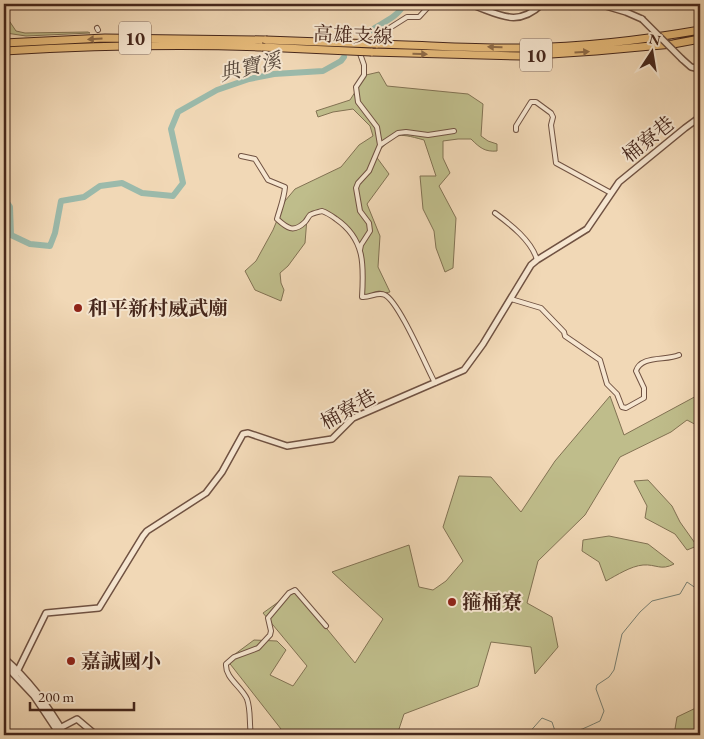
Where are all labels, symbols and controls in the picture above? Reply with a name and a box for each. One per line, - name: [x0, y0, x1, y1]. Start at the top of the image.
- street label: 高雄支線: [313, 21, 393, 49]
- road number: 10: [119, 22, 151, 54]
- north arrow: [626, 28, 676, 78]
- text: N: [647, 29, 663, 49]
- one-way arrow: [86, 35, 102, 43]
- road number: 10: [520, 38, 552, 72]
- one-way arrow: [487, 43, 503, 51]
- water label: 典寶溪: [216, 46, 286, 87]
- one-way arrow: [575, 48, 591, 56]
- one-way arrow: [412, 50, 428, 58]
- street label: 桶寮巷: [617, 110, 679, 168]
- place label: 和平新村威武廟: [88, 295, 228, 321]
- marker: 和平新村威武廟: [72, 302, 84, 314]
- street label: 桶寮巷: [315, 383, 381, 435]
- place label: 箍桶寮: [462, 589, 522, 615]
- marker: 箍桶寮: [446, 596, 458, 608]
- place label: 嘉誠國小: [81, 648, 161, 674]
- marker: 嘉誠國小: [65, 655, 77, 667]
- scale bar: [30, 679, 134, 711]
- text: 200 m: [38, 687, 75, 706]

